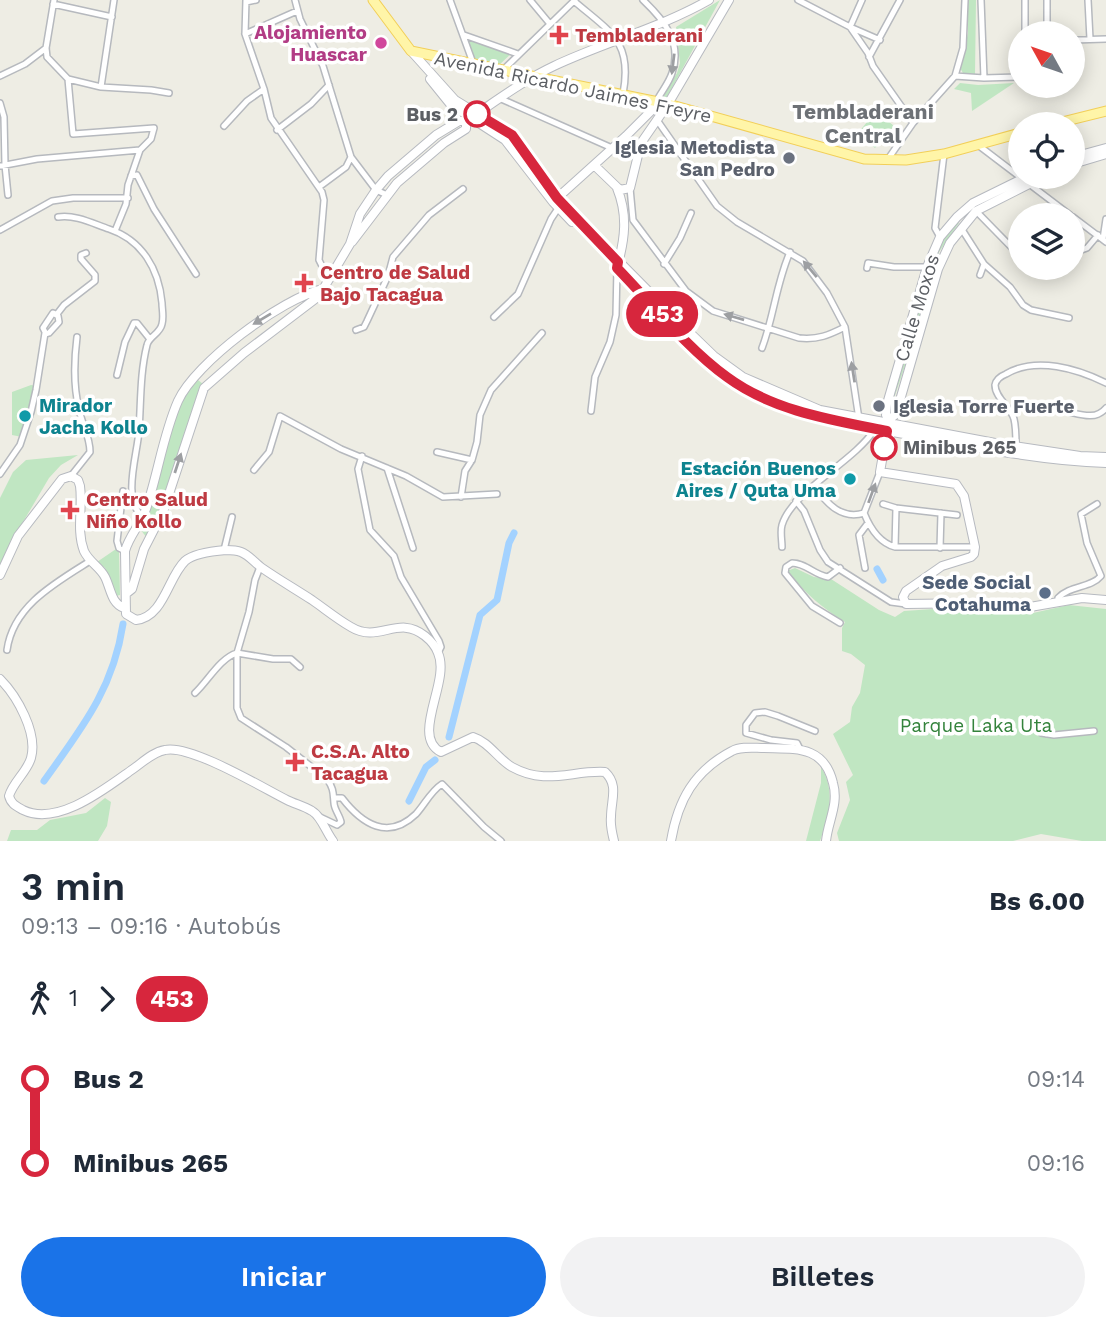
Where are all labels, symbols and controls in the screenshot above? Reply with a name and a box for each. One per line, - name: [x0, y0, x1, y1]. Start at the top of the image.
- place label: Alojamiento Huascar: [254, 21, 368, 66]
- north arrow: [1008, 21, 1085, 98]
- map controls: [1008, 21, 1085, 280]
- place label: Tembladerani: [575, 24, 703, 47]
- marker: Tembladerani: [549, 25, 569, 45]
- marker: Alojamiento Huascar: [373, 35, 389, 51]
- street label: Avenida Ricardo Jaimes Freyre: [432, 46, 714, 128]
- one-way arrow: [667, 53, 678, 75]
- district label: Tembladerani Central: [792, 99, 934, 148]
- marker: Bus 2: [464, 101, 490, 127]
- place label: Bus 2: [406, 103, 458, 126]
- button: locate: [1008, 112, 1085, 189]
- place label: Iglesia Metodista San Pedro: [614, 136, 775, 181]
- marker: Iglesia Metodista San Pedro: [781, 150, 797, 166]
- button: layers: [1008, 203, 1085, 280]
- street label: Calle Moxos: [890, 252, 944, 364]
- place label: Centro de Salud Bajo Tacagua: [320, 261, 470, 306]
- one-way arrow: [803, 261, 818, 278]
- marker: Centro de Salud Bajo Tacagua: [294, 273, 314, 293]
- line badge: 453: [622, 291, 702, 337]
- text: 453: [640, 300, 684, 328]
- one-way arrow: [723, 312, 744, 322]
- one-way arrow: [253, 313, 272, 326]
- one-way arrow: [847, 361, 858, 383]
- place label: Mirador Jacha Kollo: [39, 394, 148, 439]
- place label: Iglesia Torre Fuerte: [893, 395, 1074, 418]
- marker: Iglesia Torre Fuerte: [871, 398, 887, 414]
- marker: Mirador Jacha Kollo: [17, 408, 33, 424]
- marker: Minibus 265: [871, 434, 897, 460]
- place label: Minibus 265: [903, 436, 1016, 459]
- one-way arrow: [173, 452, 184, 473]
- place label: Estación Buenos Aires / Quta Uma: [676, 457, 836, 502]
- marker: Estación Buenos Aires / Quta Uma: [842, 471, 858, 487]
- one-way arrow: [867, 482, 878, 503]
- place label: Centro Salud Niño Kollo: [86, 488, 208, 533]
- marker: Centro Salud Niño Kollo: [60, 500, 80, 520]
- place label: Sede Social Cotahuma: [922, 571, 1032, 616]
- marker: Sede Social Cotahuma: [1037, 585, 1053, 601]
- park label: Parque Laka Uta: [900, 714, 1053, 737]
- place label: C.S.A. Alto Tacagua: [311, 740, 410, 785]
- marker: C.S.A. Alto Tacagua: [285, 752, 305, 772]
- text: 3 min: [21, 865, 125, 909]
- text: Bs 6.00: [989, 886, 1085, 916]
- text: 09:13 – 09:16 · Autobús: [21, 913, 281, 940]
- icon: walk: [21, 980, 59, 1018]
- icon: forward: [88, 980, 126, 1018]
- text: 1: [69, 985, 78, 1012]
- text: 453: [150, 985, 194, 1013]
- text: Bus 2: [73, 1064, 144, 1094]
- text: 09:14: [1027, 1066, 1085, 1093]
- text: Minibus 265: [73, 1148, 228, 1178]
- text: 09:16: [1027, 1150, 1085, 1177]
- button: Iniciar: [21, 1237, 546, 1317]
- button: Billetes: [560, 1237, 1085, 1317]

